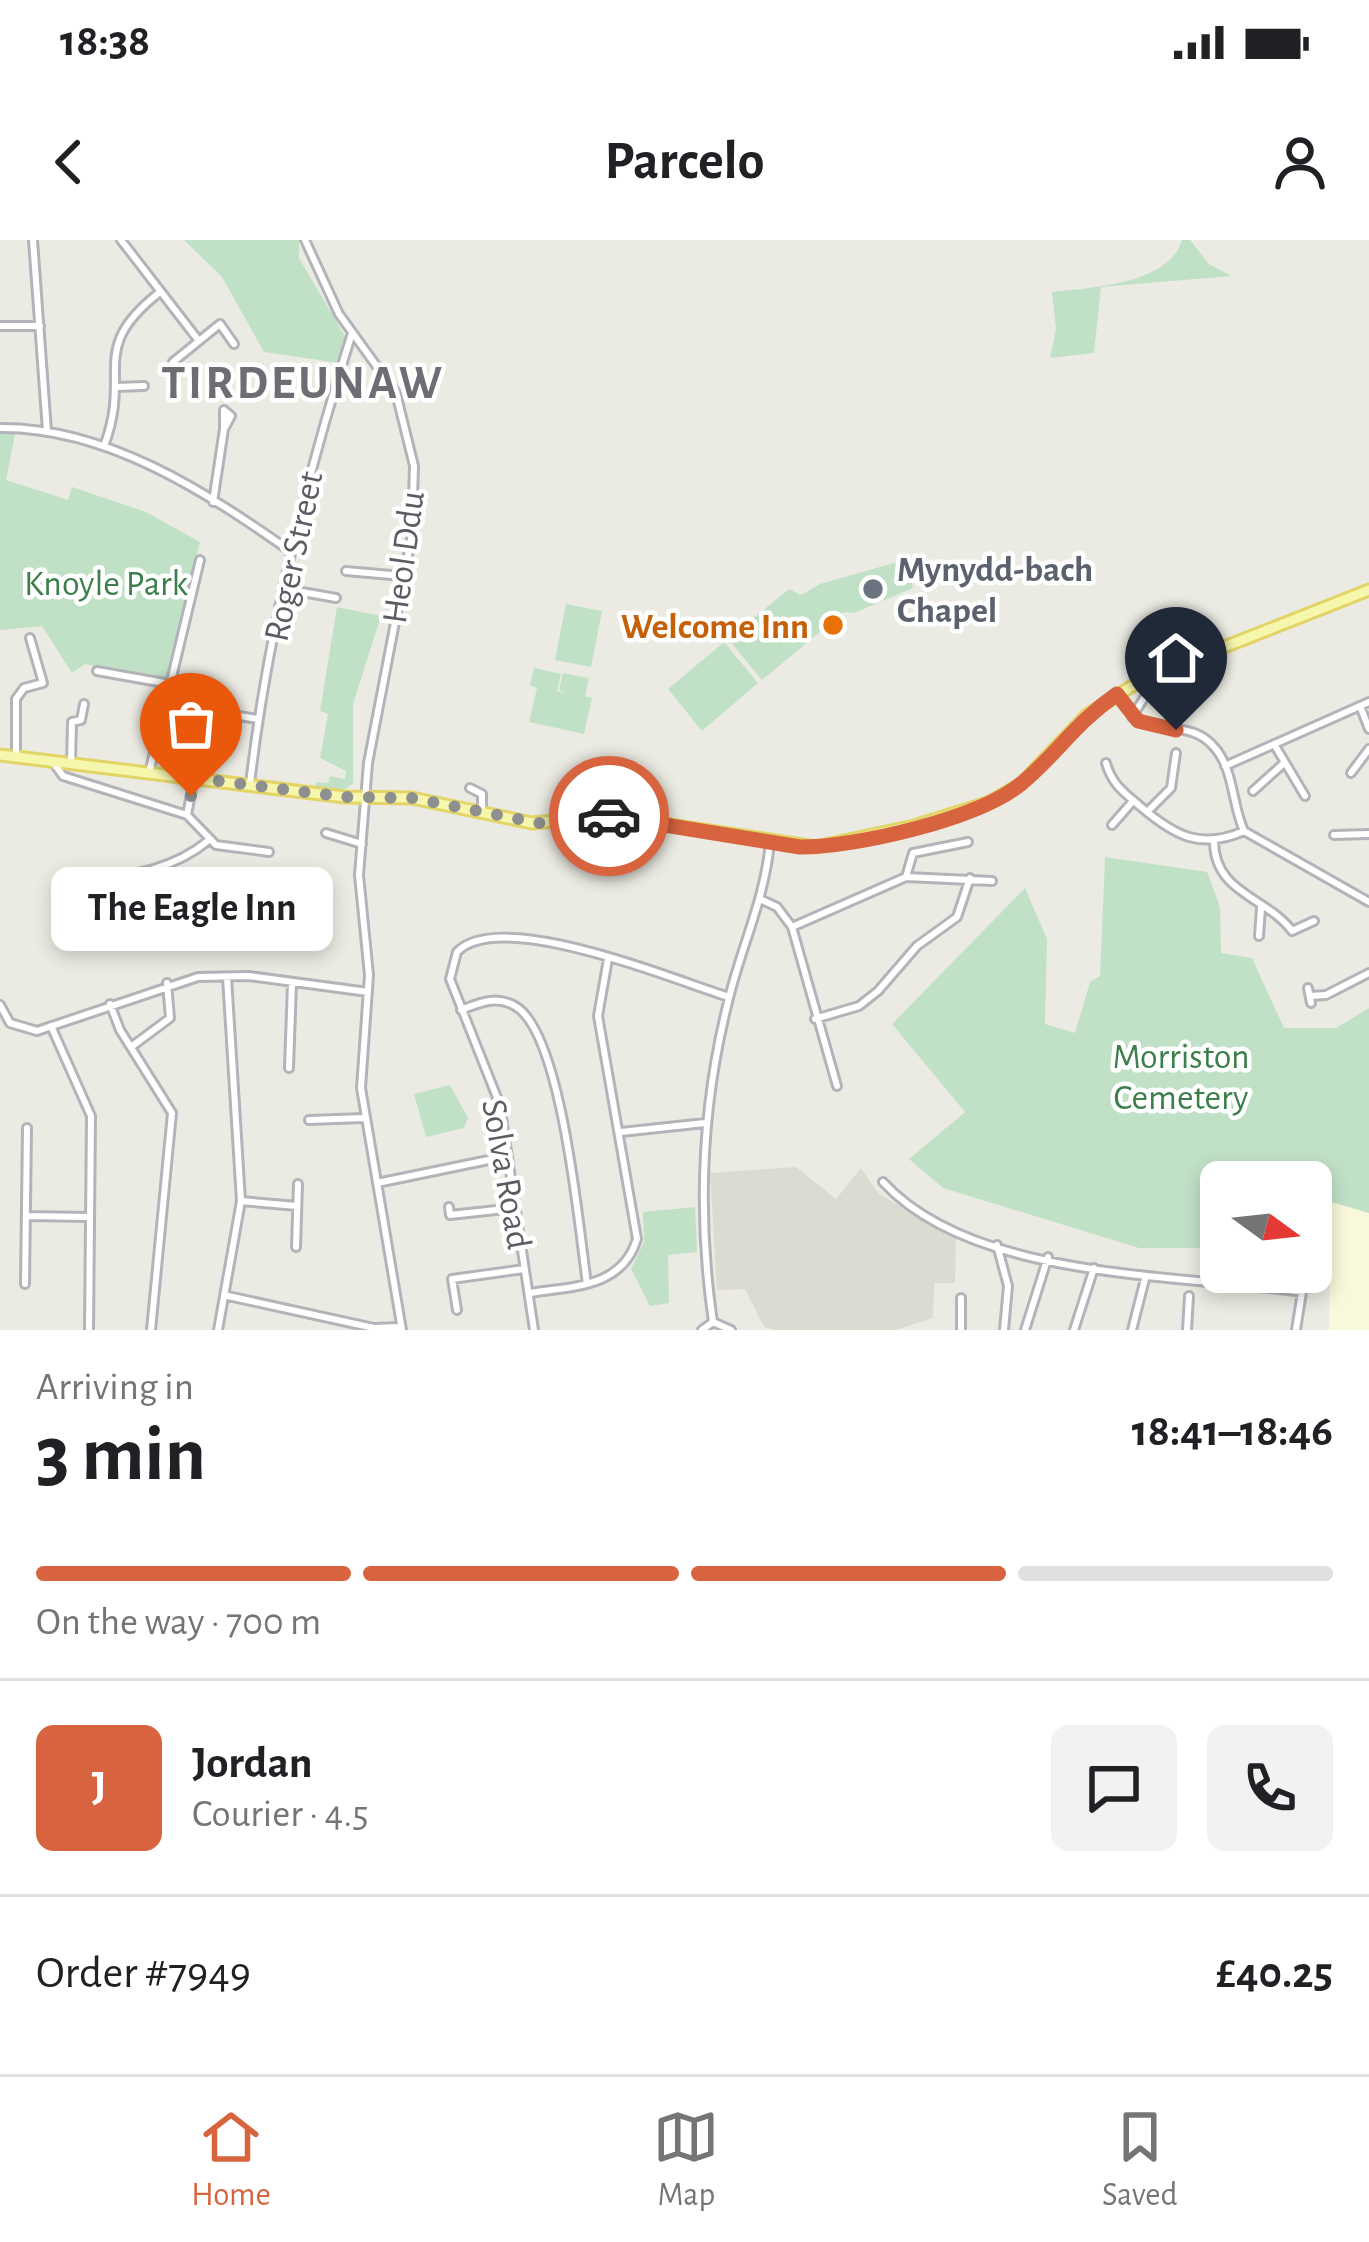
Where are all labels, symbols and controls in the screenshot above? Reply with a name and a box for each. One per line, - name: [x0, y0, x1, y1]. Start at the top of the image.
- text: 18:38: [60, 19, 150, 64]
- icon: back: [36, 129, 102, 195]
- icon: person: [1267, 129, 1333, 195]
- text: Parcelo: [604, 135, 765, 189]
- district label: TIRDEUNAW: [161, 360, 445, 408]
- street label: Roger Street: [258, 468, 330, 645]
- street label: Heol Ddu: [377, 489, 431, 626]
- place label: Mynydd-bach Chapel: [897, 552, 1093, 629]
- park label: Knoyle Park: [24, 566, 189, 602]
- marker: Mynydd-bach Chapel: [860, 576, 886, 602]
- pin: [1125, 607, 1227, 730]
- place label: Welcome Inn: [621, 609, 809, 645]
- marker: Welcome Inn: [820, 612, 846, 638]
- icon: home: [1143, 625, 1209, 691]
- pin: [140, 673, 242, 796]
- icon: bag: [158, 691, 224, 757]
- courier: [549, 756, 669, 876]
- icon: car: [576, 783, 642, 849]
- callout: The Eagle Inn: [50, 868, 332, 952]
- text: The Eagle Inn: [87, 889, 297, 928]
- park label: Morriston Cemetery: [1112, 1039, 1250, 1116]
- street label: Solva Road: [475, 1097, 537, 1252]
- north arrow: [1200, 1161, 1332, 1293]
- map controls: [1200, 1161, 1332, 1293]
- text: Arriving in: [36, 1368, 194, 1407]
- text: 18:41–18:46: [1132, 1409, 1333, 1454]
- text: 3 min: [36, 1417, 206, 1495]
- text: On the way · 700 m: [36, 1603, 321, 1642]
- button: chat: [1051, 1725, 1177, 1851]
- button: phone: [1207, 1725, 1333, 1851]
- text: Jordan: [192, 1741, 313, 1786]
- text: J: [91, 1765, 107, 1810]
- text: Courier · 4.5: [192, 1795, 369, 1834]
- text: Order #7949: [36, 1951, 251, 1996]
- text: £40.25: [1216, 1951, 1333, 1996]
- tab: Home: [191, 2104, 271, 2216]
- tab: Map: [653, 2104, 719, 2216]
- tab: Saved: [1102, 2104, 1178, 2216]

